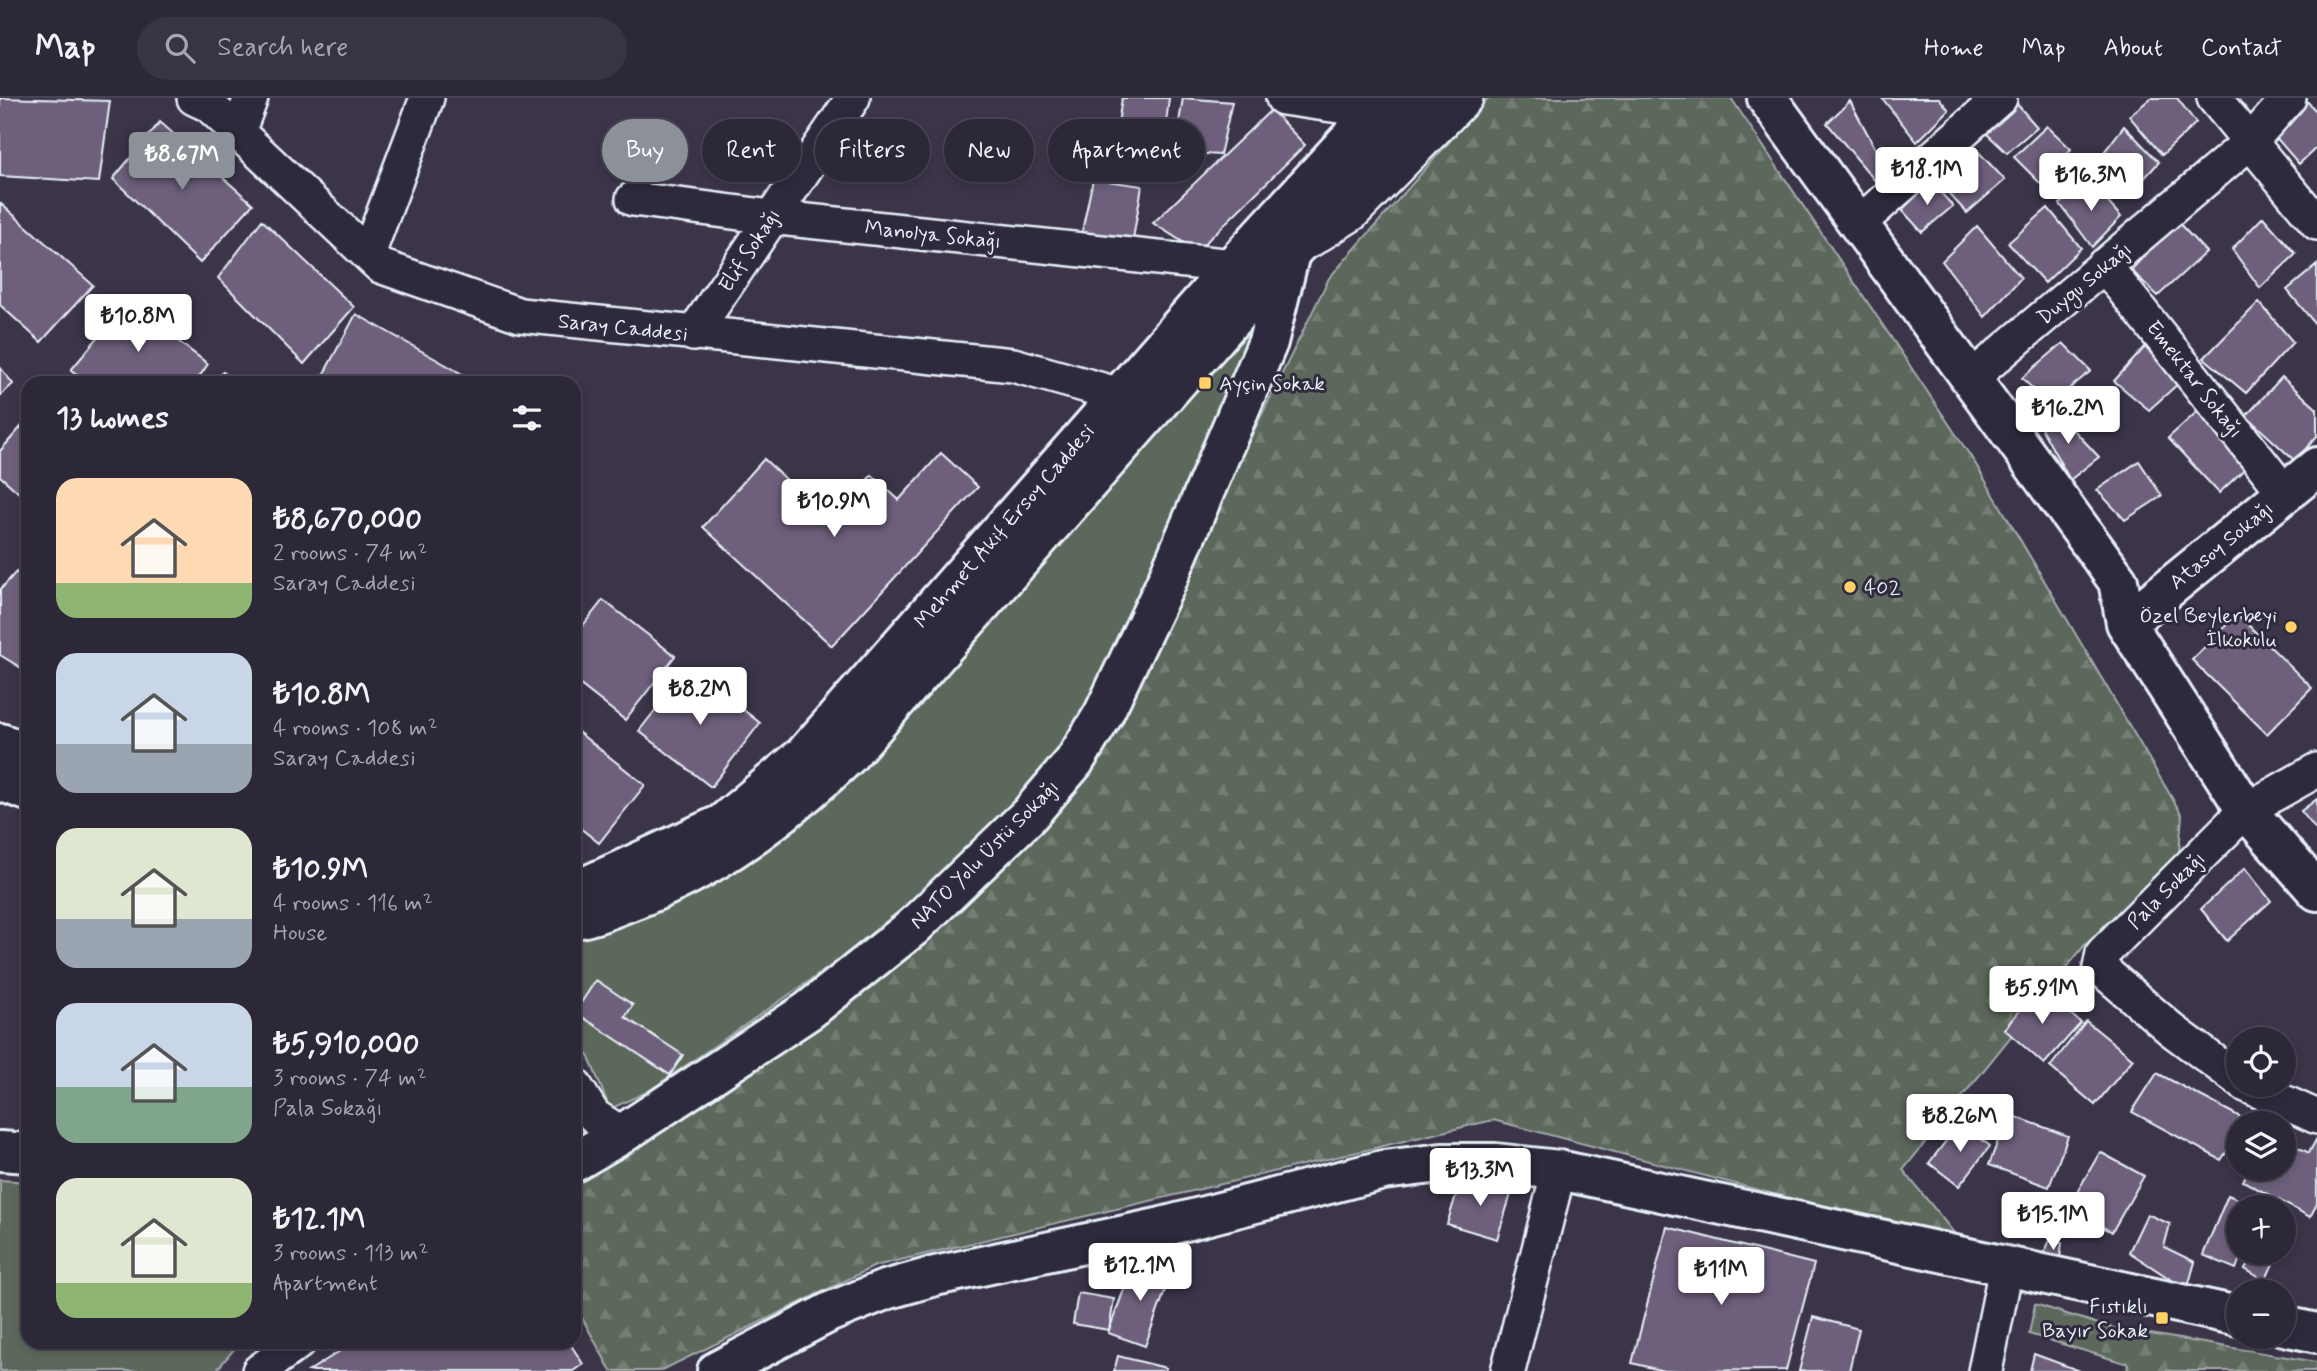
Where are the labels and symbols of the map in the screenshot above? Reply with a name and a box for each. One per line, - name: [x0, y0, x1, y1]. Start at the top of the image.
- pin: ₺8.67M: [125, 132, 239, 192]
- pin: ₺18.1M: [1870, 148, 1984, 207]
- pin: ₺16.3M: [2034, 153, 2148, 213]
- street label: Elif Sokağı: [712, 203, 787, 298]
- street label: Manolya Sokağı: [864, 214, 1002, 256]
- street label: Duygu Sokağı: [2031, 236, 2139, 332]
- pin: ₺10.8M: [81, 294, 195, 354]
- street label: Saray Caddesi: [557, 307, 689, 349]
- street label: Emektar Sokağı: [2139, 315, 2249, 444]
- place label: Ayçin Sokak: [1219, 370, 1325, 398]
- marker: Ayçin Sokak: [1197, 375, 1213, 391]
- pin: ₺16.2M: [2011, 386, 2125, 446]
- street label: Mehmet Akif Ersoy Caddesi: [908, 418, 1101, 635]
- pin: ₺10.9M: [777, 480, 891, 539]
- street label: Atasoy Sokağı: [2164, 495, 2280, 596]
- place label: 402: [1864, 574, 1901, 602]
- marker: 402: [1842, 579, 1858, 595]
- place label: Özel Beylerbeyi İlkokulu: [2140, 602, 2277, 654]
- marker: Özel Beylerbeyi İlkokulu: [2283, 619, 2299, 635]
- pin: ₺8.2M: [651, 668, 749, 727]
- street label: NATO Yolu Üstü Sokağı: [904, 774, 1066, 936]
- street label: Pala Sokağı: [2121, 845, 2212, 936]
- pin: ₺5.91M: [1985, 967, 2099, 1026]
- pin: ₺8.26M: [1903, 1094, 2017, 1154]
- pin: ₺13.3M: [1423, 1148, 1537, 1208]
- pin: ₺15.1M: [1996, 1192, 2110, 1252]
- pin: ₺12.1M: [1083, 1244, 1197, 1303]
- pin: ₺11M: [1680, 1248, 1762, 1307]
- place label: Fıstıklı Bayır Sokak: [2042, 1293, 2148, 1345]
- marker: Fıstıklı Bayır Sokak: [2154, 1310, 2170, 1326]

